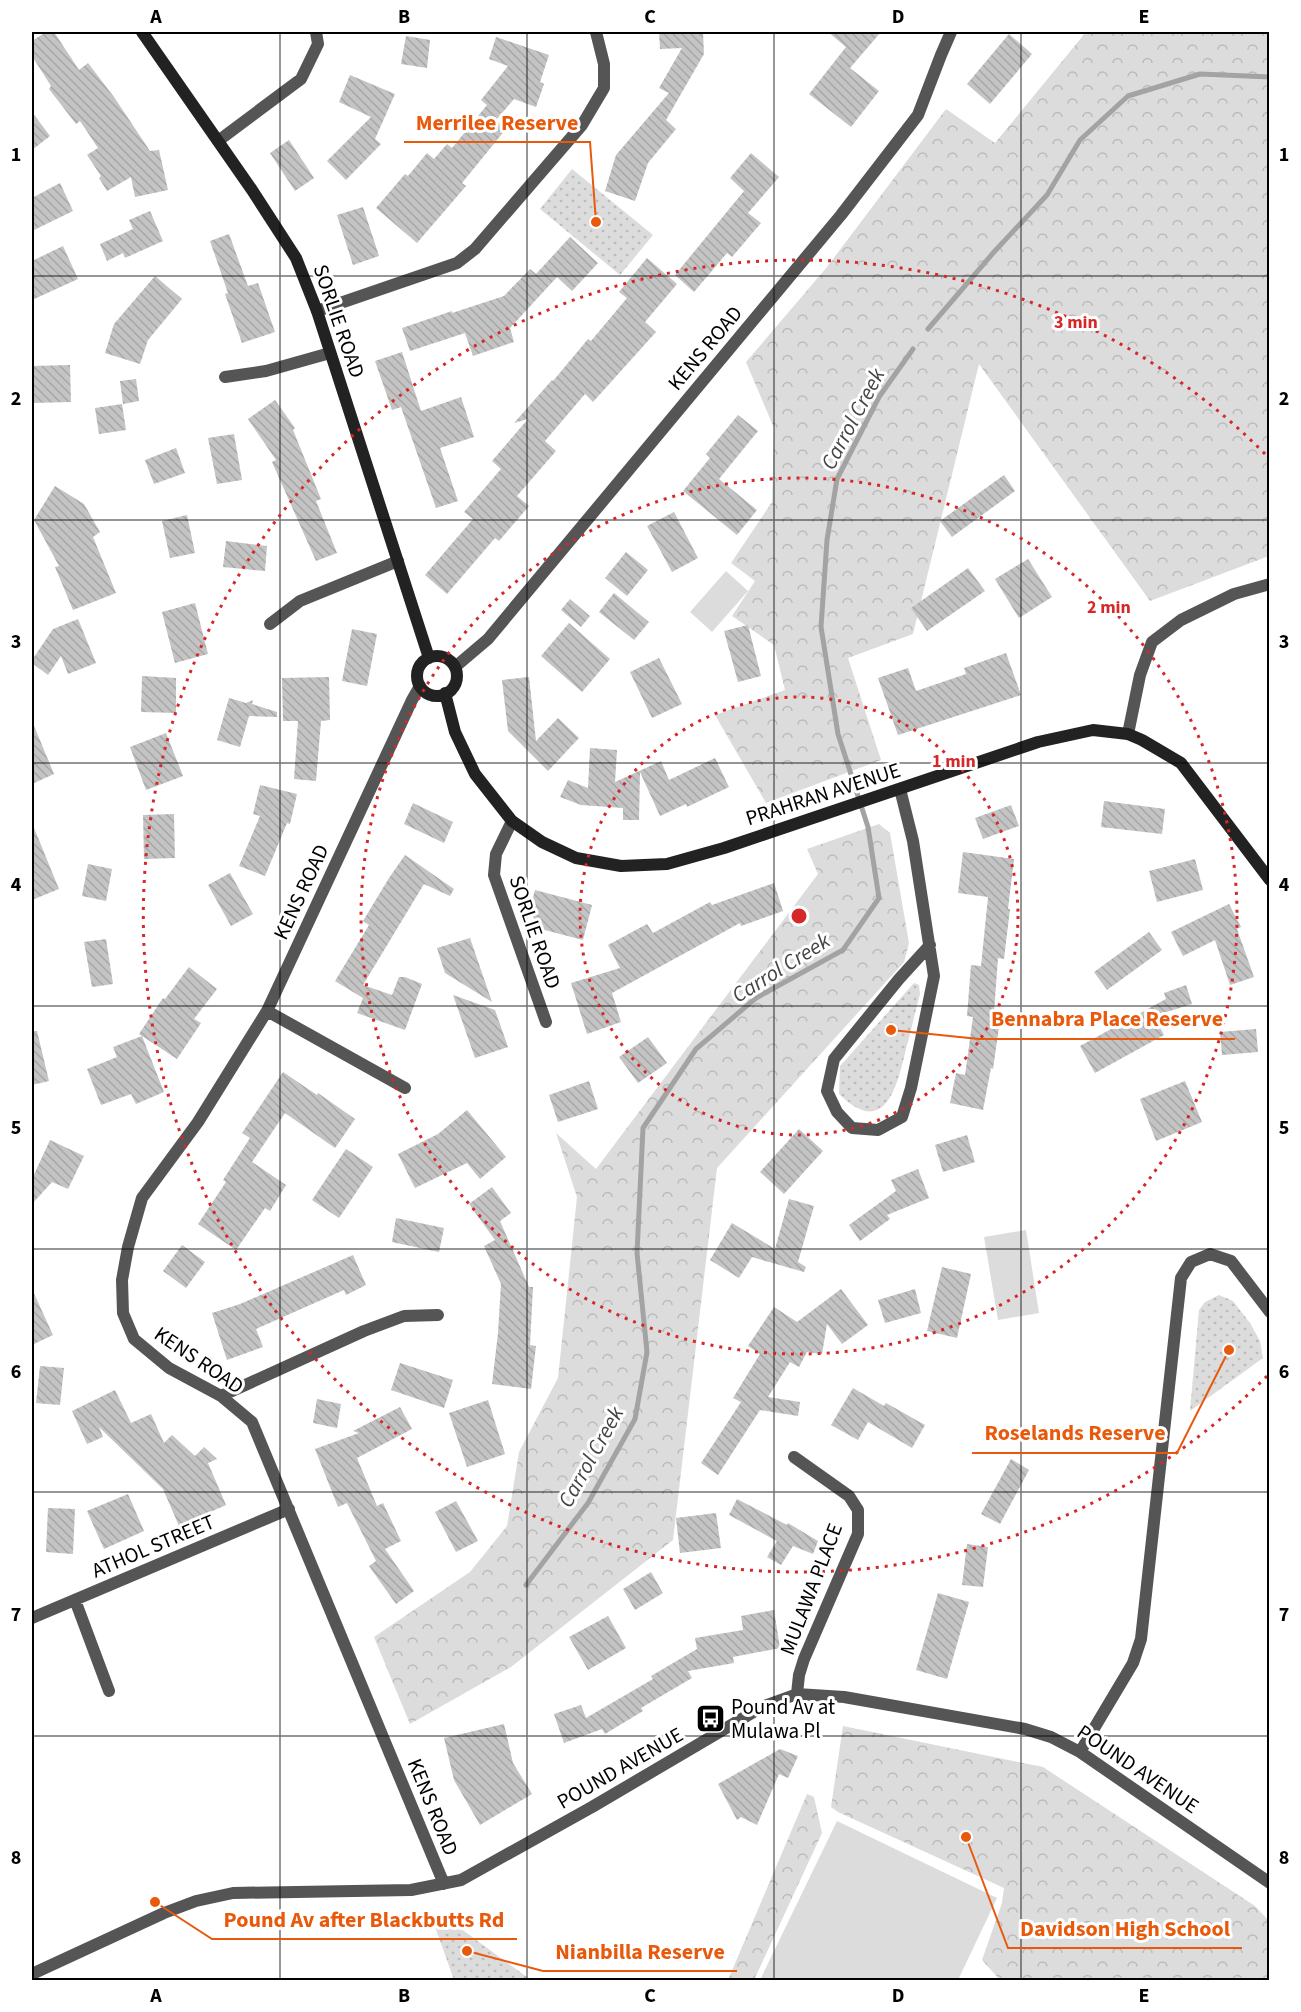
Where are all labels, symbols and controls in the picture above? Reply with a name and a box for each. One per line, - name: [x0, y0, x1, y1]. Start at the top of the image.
- text: A: [149, 3, 162, 31]
- text: B: [398, 3, 410, 31]
- text: C: [644, 3, 656, 31]
- text: D: [892, 3, 904, 31]
- text: E: [1139, 3, 1149, 31]
- callout: Merrilee Reserve: [404, 102, 590, 142]
- text: Merrilee Reserve: [416, 107, 578, 139]
- text: 1: [11, 141, 21, 169]
- text: 1: [1279, 141, 1289, 169]
- street label: SORLIE ROAD: [306, 260, 372, 382]
- street label: KENS ROAD: [661, 299, 749, 397]
- text: 3 min: [1054, 310, 1098, 335]
- water label: Carrol Creek: [813, 362, 893, 475]
- text: 2: [11, 385, 21, 413]
- text: 2: [1279, 385, 1289, 413]
- text: 2 min: [1087, 595, 1131, 620]
- text: 3: [11, 628, 21, 656]
- text: 3: [1279, 628, 1289, 656]
- text: 1 min: [932, 749, 976, 774]
- street label: PRAHRAN AVENUE: [742, 755, 904, 833]
- street label: KENS ROAD: [266, 839, 336, 945]
- text: 4: [11, 871, 22, 899]
- street label: SORLIE ROAD: [502, 871, 568, 993]
- text: 4: [1279, 871, 1290, 899]
- centre of rings: [789, 906, 809, 926]
- water label: Carrol Creek: [726, 925, 837, 1011]
- callout: Bennabra Place Reserve: [979, 999, 1235, 1039]
- text: Bennabra Place Reserve: [991, 1003, 1223, 1035]
- text: 5: [11, 1114, 21, 1142]
- text: 5: [1279, 1114, 1289, 1142]
- street label: KENS ROAD: [148, 1319, 250, 1401]
- text: 6: [11, 1358, 21, 1386]
- text: 6: [1279, 1358, 1289, 1386]
- water label: Carrol Creek: [550, 1400, 632, 1513]
- callout: Roselands Reserve: [972, 1413, 1177, 1453]
- text: Roselands Reserve: [984, 1417, 1166, 1449]
- street label: ATHOL STREET: [87, 1507, 219, 1585]
- street label: MULAWA PLACE: [772, 1519, 850, 1659]
- text: 7: [11, 1601, 21, 1629]
- text: 7: [1279, 1601, 1289, 1629]
- place label: Pound Av at Mulawa Pl: [731, 1692, 835, 1746]
- bus stop icon: Pound Av at Mulawa Pl: [694, 1703, 726, 1735]
- street label: POUND AVENUE: [1071, 1717, 1205, 1821]
- street label: POUND AVENUE: [551, 1720, 689, 1816]
- street label: KENS ROAD: [400, 1754, 466, 1860]
- text: 8: [11, 1844, 21, 1872]
- text: 8: [1279, 1844, 1289, 1872]
- callout: Pound Av after Blackbutts Rd: [212, 1899, 517, 1939]
- text: Pound Av after Blackbutts Rd: [224, 1904, 504, 1936]
- callout: Davidson High School: [1008, 1908, 1242, 1948]
- text: Davidson High School: [1020, 1913, 1231, 1945]
- callout: Nianbilla Reserve: [543, 1931, 737, 1971]
- text: Nianbilla Reserve: [555, 1936, 725, 1968]
- text: A: [149, 1982, 162, 2010]
- text: B: [398, 1982, 410, 2010]
- text: C: [644, 1982, 656, 2010]
- text: D: [892, 1982, 904, 2010]
- text: E: [1139, 1982, 1149, 2010]

